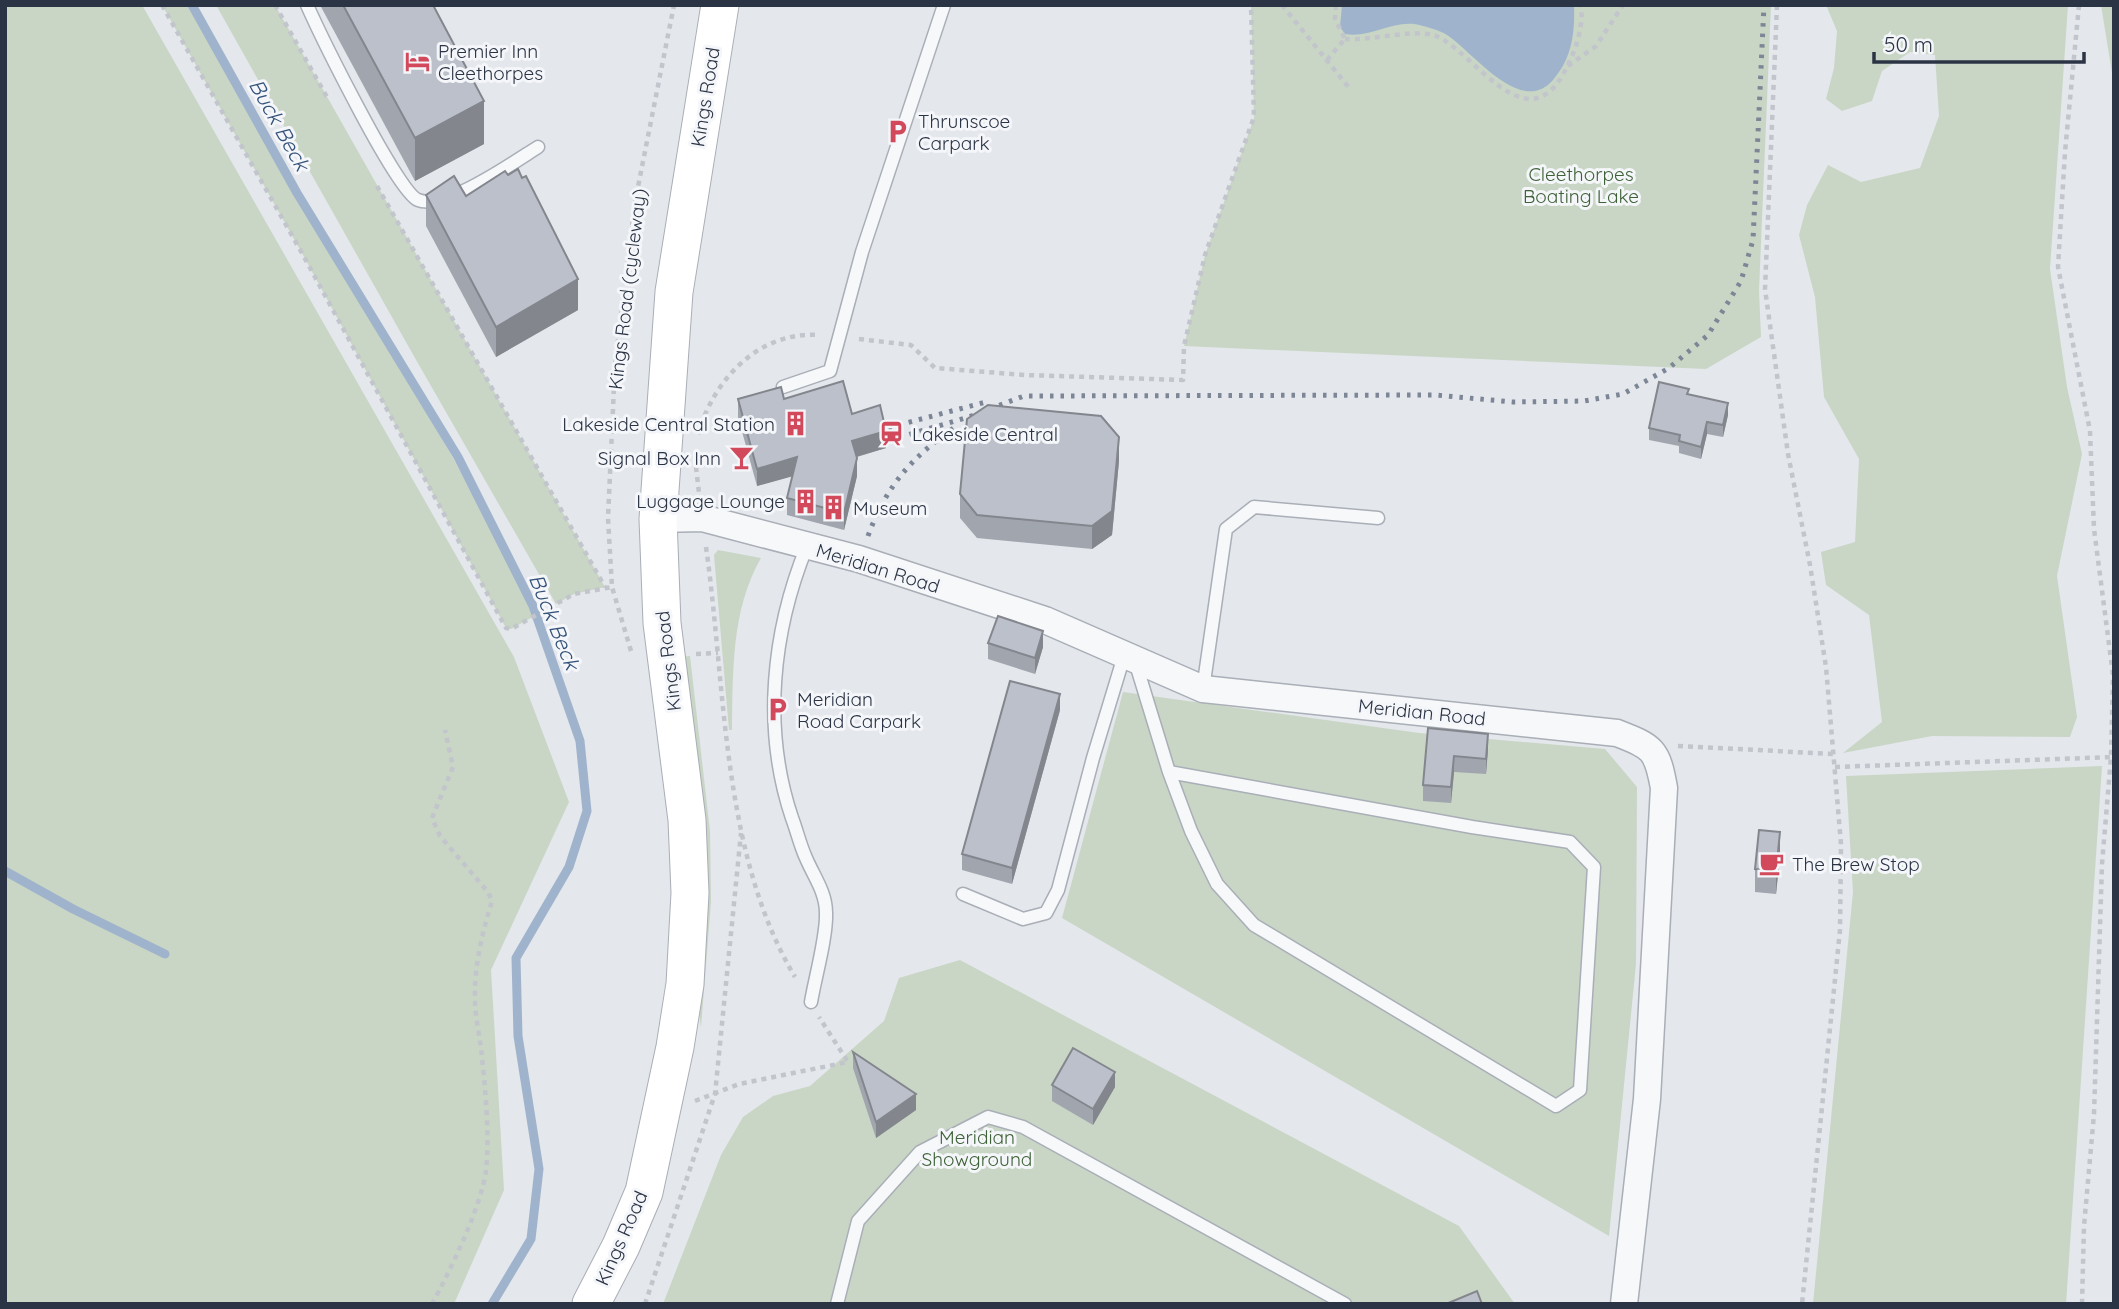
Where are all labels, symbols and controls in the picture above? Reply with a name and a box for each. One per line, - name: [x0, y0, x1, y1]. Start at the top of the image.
- scale bar: [1874, 21, 2084, 65]
- text: 50 m: [1884, 31, 1933, 57]
- place label: Premier Inn Cleethorpes: [438, 39, 543, 85]
- street label: Kings Road: [685, 45, 725, 149]
- hotel icon: Premier Inn Cleethorpes: [404, 48, 432, 76]
- water label: Buck Beck: [244, 74, 317, 177]
- place label: Thrunscoe Carpark: [918, 109, 1010, 155]
- parking icon: Thrunscoe Carpark: [884, 118, 912, 146]
- park label: Cleethorpes Boating Lake: [1523, 162, 1639, 208]
- street label: Kings Road (cycleway): [603, 187, 651, 391]
- building icon: Lakeside Central Station: [781, 410, 809, 438]
- place label: Lakeside Central Station: [562, 412, 775, 436]
- station icon: Lakeside Central: [878, 420, 906, 448]
- place label: Lakeside Central: [912, 422, 1058, 446]
- bar icon: Signal Box Inn: [727, 444, 755, 472]
- place label: Signal Box Inn: [598, 446, 721, 470]
- building icon: Luggage Lounge: [791, 487, 819, 515]
- place label: Luggage Lounge: [636, 489, 785, 513]
- building icon: Museum: [819, 494, 847, 522]
- place label: Museum: [853, 496, 927, 520]
- street label: Meridian Road: [813, 538, 943, 598]
- water label: Buck Beck: [524, 570, 587, 675]
- street label: Kings Road: [650, 610, 686, 712]
- place label: Meridian Road Carpark: [797, 687, 921, 733]
- street label: Meridian Road: [1357, 693, 1487, 731]
- parking icon: Meridian Road Carpark: [763, 696, 791, 724]
- cafe icon: The Brew Stop: [1758, 850, 1786, 878]
- place label: The Brew Stop: [1792, 852, 1920, 876]
- park label: Meridian Showground: [922, 1125, 1032, 1171]
- street label: Kings Road: [590, 1187, 652, 1289]

